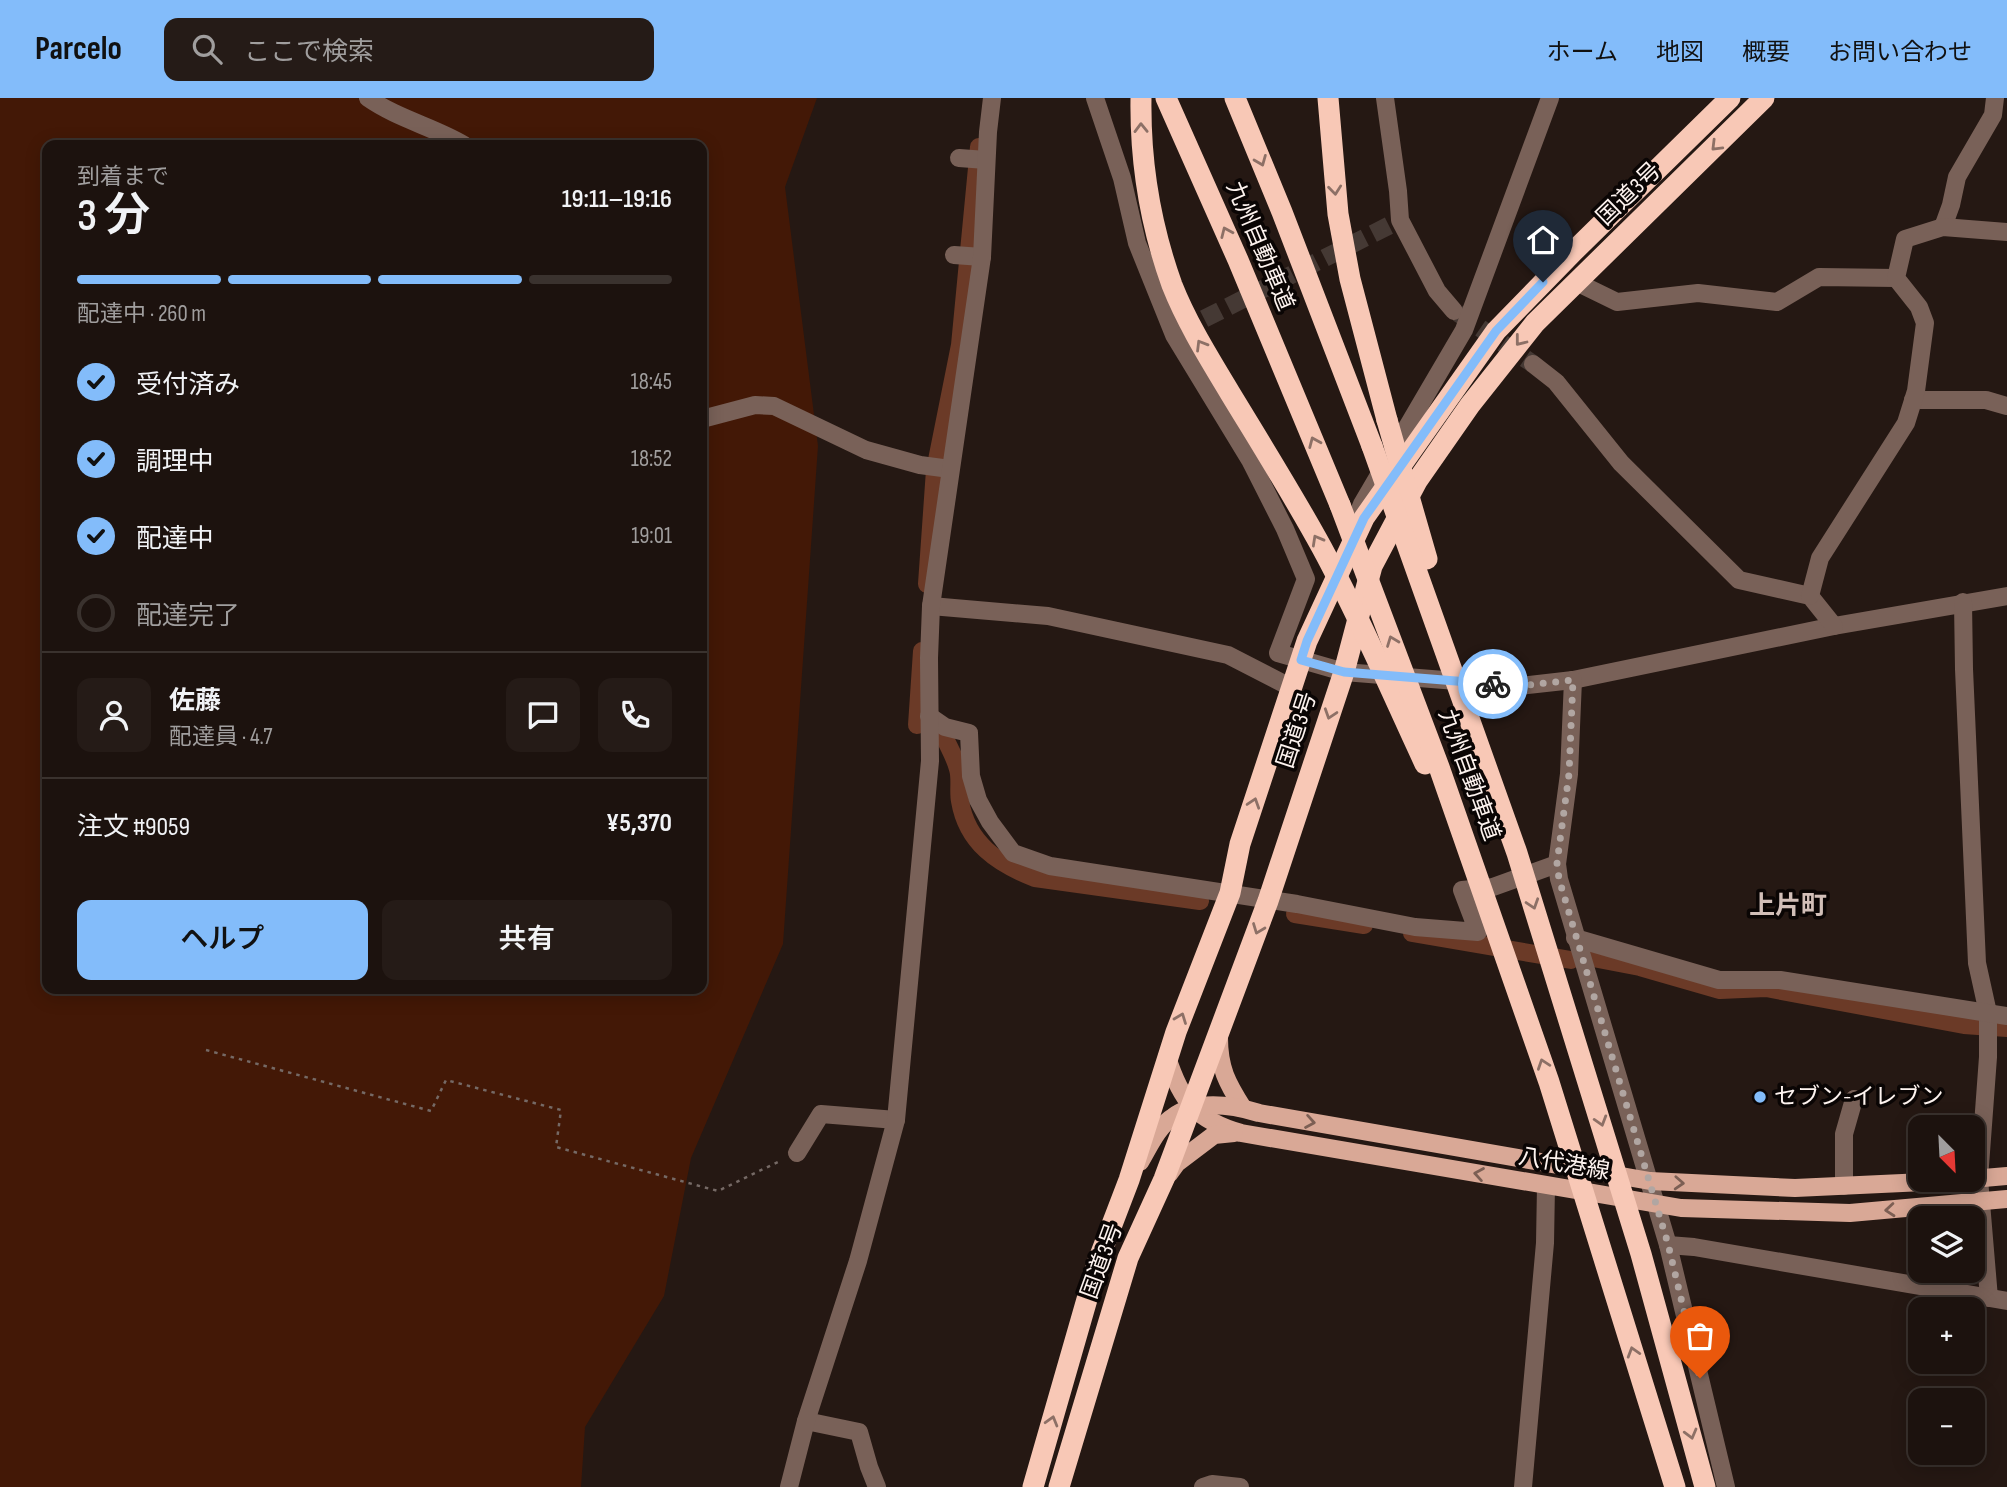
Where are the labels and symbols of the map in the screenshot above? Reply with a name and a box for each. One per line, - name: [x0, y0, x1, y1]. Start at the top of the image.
- one-way arrow: [1133, 122, 1149, 132]
- one-way arrow: [1711, 138, 1724, 151]
- one-way arrow: [1253, 154, 1267, 166]
- street label: 国道3号: [1591, 157, 1667, 231]
- street label: 九州自動車道: [1220, 177, 1300, 315]
- one-way arrow: [1328, 185, 1343, 196]
- pin: [1513, 210, 1573, 282]
- one-way arrow: [1220, 227, 1234, 239]
- one-way arrow: [1516, 334, 1529, 346]
- one-way arrow: [1196, 339, 1209, 352]
- one-way arrow: [1308, 436, 1322, 449]
- one-way arrow: [1312, 535, 1325, 548]
- one-way arrow: [1386, 636, 1400, 648]
- courier: [1458, 649, 1528, 719]
- street label: 国道3号: [1272, 688, 1322, 772]
- street label: 九州自動車道: [1432, 705, 1506, 845]
- one-way arrow: [1324, 707, 1338, 719]
- one-way arrow: [1246, 798, 1260, 810]
- district label: 上片町: [1749, 891, 1827, 922]
- one-way arrow: [1525, 897, 1539, 909]
- one-way arrow: [1252, 923, 1266, 935]
- one-way arrow: [1173, 1013, 1187, 1025]
- one-way arrow: [1537, 1059, 1551, 1071]
- place label: セブン-イレブン: [1774, 1083, 1943, 1111]
- marker: セブン-イレブン: [1752, 1089, 1768, 1105]
- one-way arrow: [1304, 1114, 1316, 1129]
- one-way arrow: [1592, 1115, 1607, 1127]
- north arrow: [1908, 1115, 1984, 1192]
- street label: 八代港線: [1516, 1142, 1612, 1186]
- one-way arrow: [1473, 1167, 1485, 1182]
- one-way arrow: [1674, 1175, 1685, 1190]
- one-way arrow: [1884, 1202, 1895, 1217]
- street label: 国道3号: [1075, 1219, 1129, 1303]
- pin: [1670, 1306, 1730, 1378]
- one-way arrow: [1626, 1346, 1641, 1358]
- one-way arrow: [1043, 1416, 1058, 1428]
- one-way arrow: [1682, 1428, 1697, 1440]

